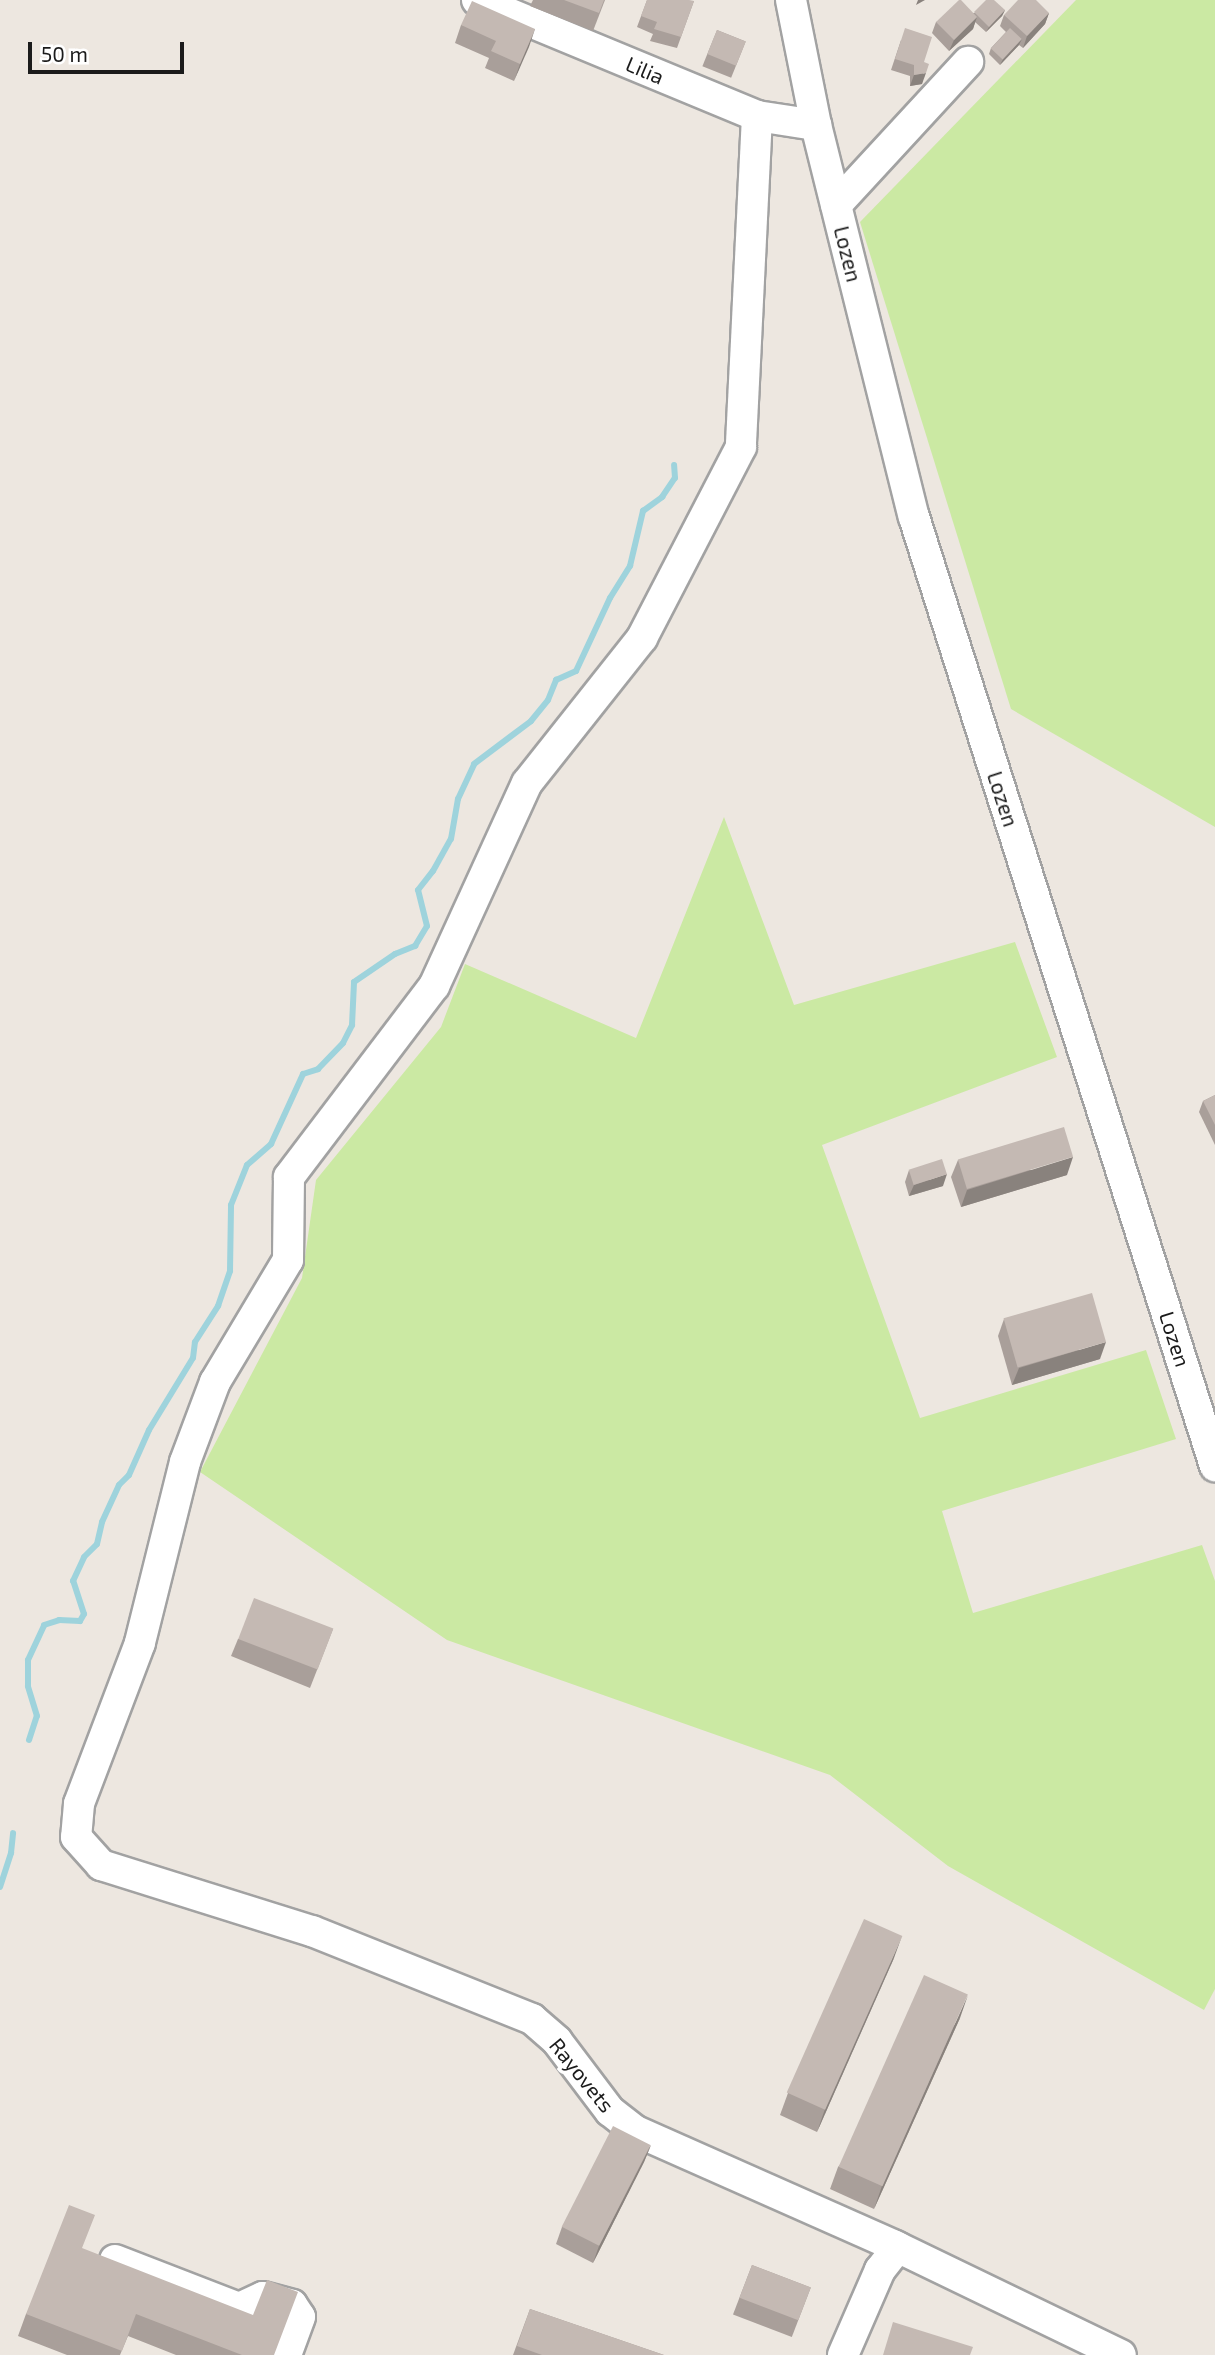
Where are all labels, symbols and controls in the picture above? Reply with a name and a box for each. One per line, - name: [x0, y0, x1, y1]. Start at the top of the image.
- scale bar: [32, 28, 187, 72]
- text: 50 m: [41, 41, 88, 66]
- street label: Lilia: [622, 51, 668, 89]
- street label: Lozen: [829, 223, 867, 285]
- street label: Lozen: [982, 768, 1024, 830]
- street label: Lozen: [1154, 1308, 1196, 1370]
- street label: Rayovets: [544, 2033, 620, 2117]

